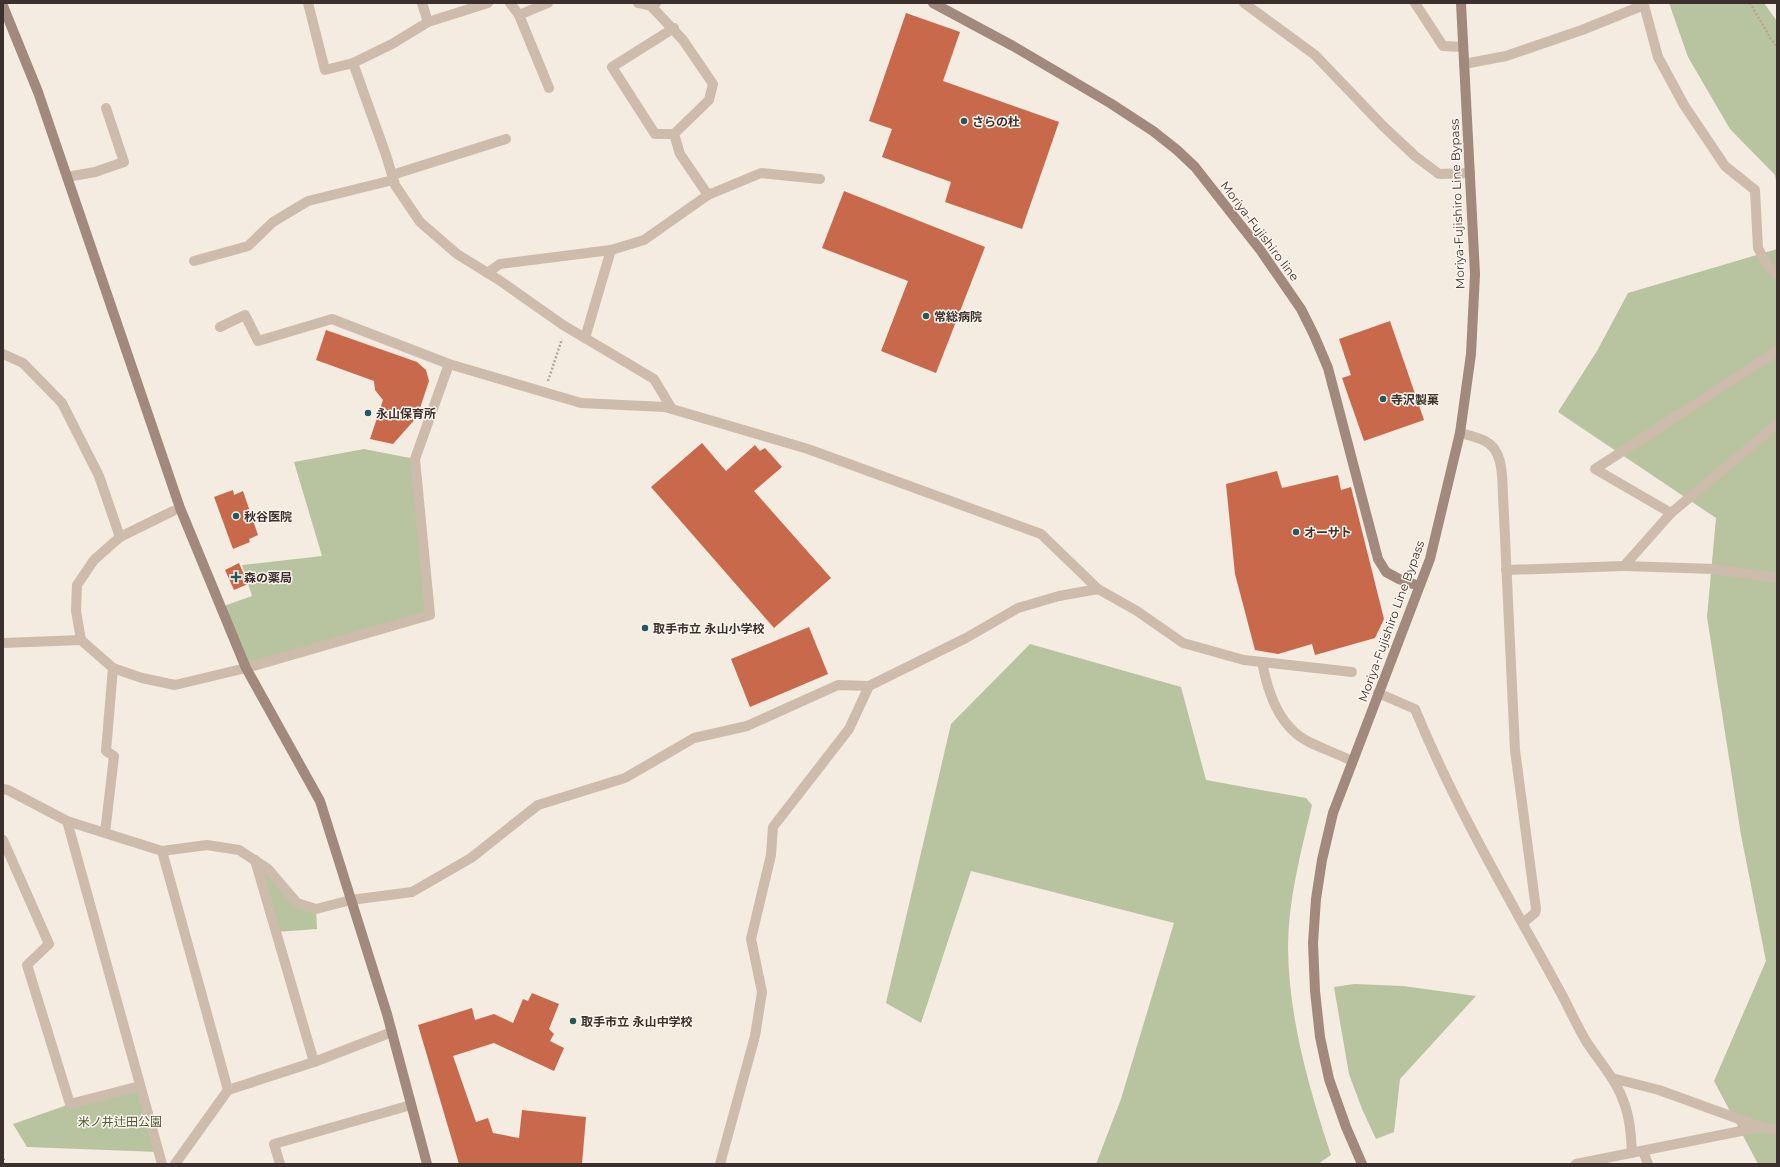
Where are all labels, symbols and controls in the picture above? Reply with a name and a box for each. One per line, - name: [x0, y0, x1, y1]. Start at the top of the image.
- place label: さらの杜: [972, 114, 1020, 129]
- marker: さらの杜: [959, 116, 969, 126]
- street label: Moriya-Fujishiro Line Bypass: [1447, 118, 1467, 289]
- street label: Moriya-Fujishiro line: [1218, 178, 1302, 284]
- place label: 常総病院: [934, 309, 982, 324]
- marker: 常総病院: [921, 311, 931, 321]
- place label: 寺沢製菓: [1391, 392, 1439, 407]
- marker: 寺沢製菓: [1378, 394, 1388, 404]
- place label: 永山保育所: [376, 406, 436, 421]
- marker: 永山保育所: [363, 408, 373, 418]
- place label: 秋谷医院: [244, 509, 292, 524]
- marker: 秋谷医院: [231, 511, 241, 521]
- place label: オーサト: [1304, 525, 1352, 540]
- marker: オーサト: [1291, 527, 1301, 537]
- street label: Moriya-Fujishiro Line Bypass: [1355, 538, 1427, 704]
- place label: 森の薬局: [244, 570, 292, 585]
- marker: 森の薬局: [231, 572, 241, 582]
- place label: 取手市立 永山小学校: [653, 621, 764, 636]
- marker: 取手市立 永山小学校: [640, 623, 650, 633]
- place label: 取手市立 永山中学校: [581, 1014, 692, 1029]
- marker: 取手市立 永山中学校: [568, 1016, 578, 1026]
- park label: 米ノ井辻田公園: [78, 1114, 162, 1129]

